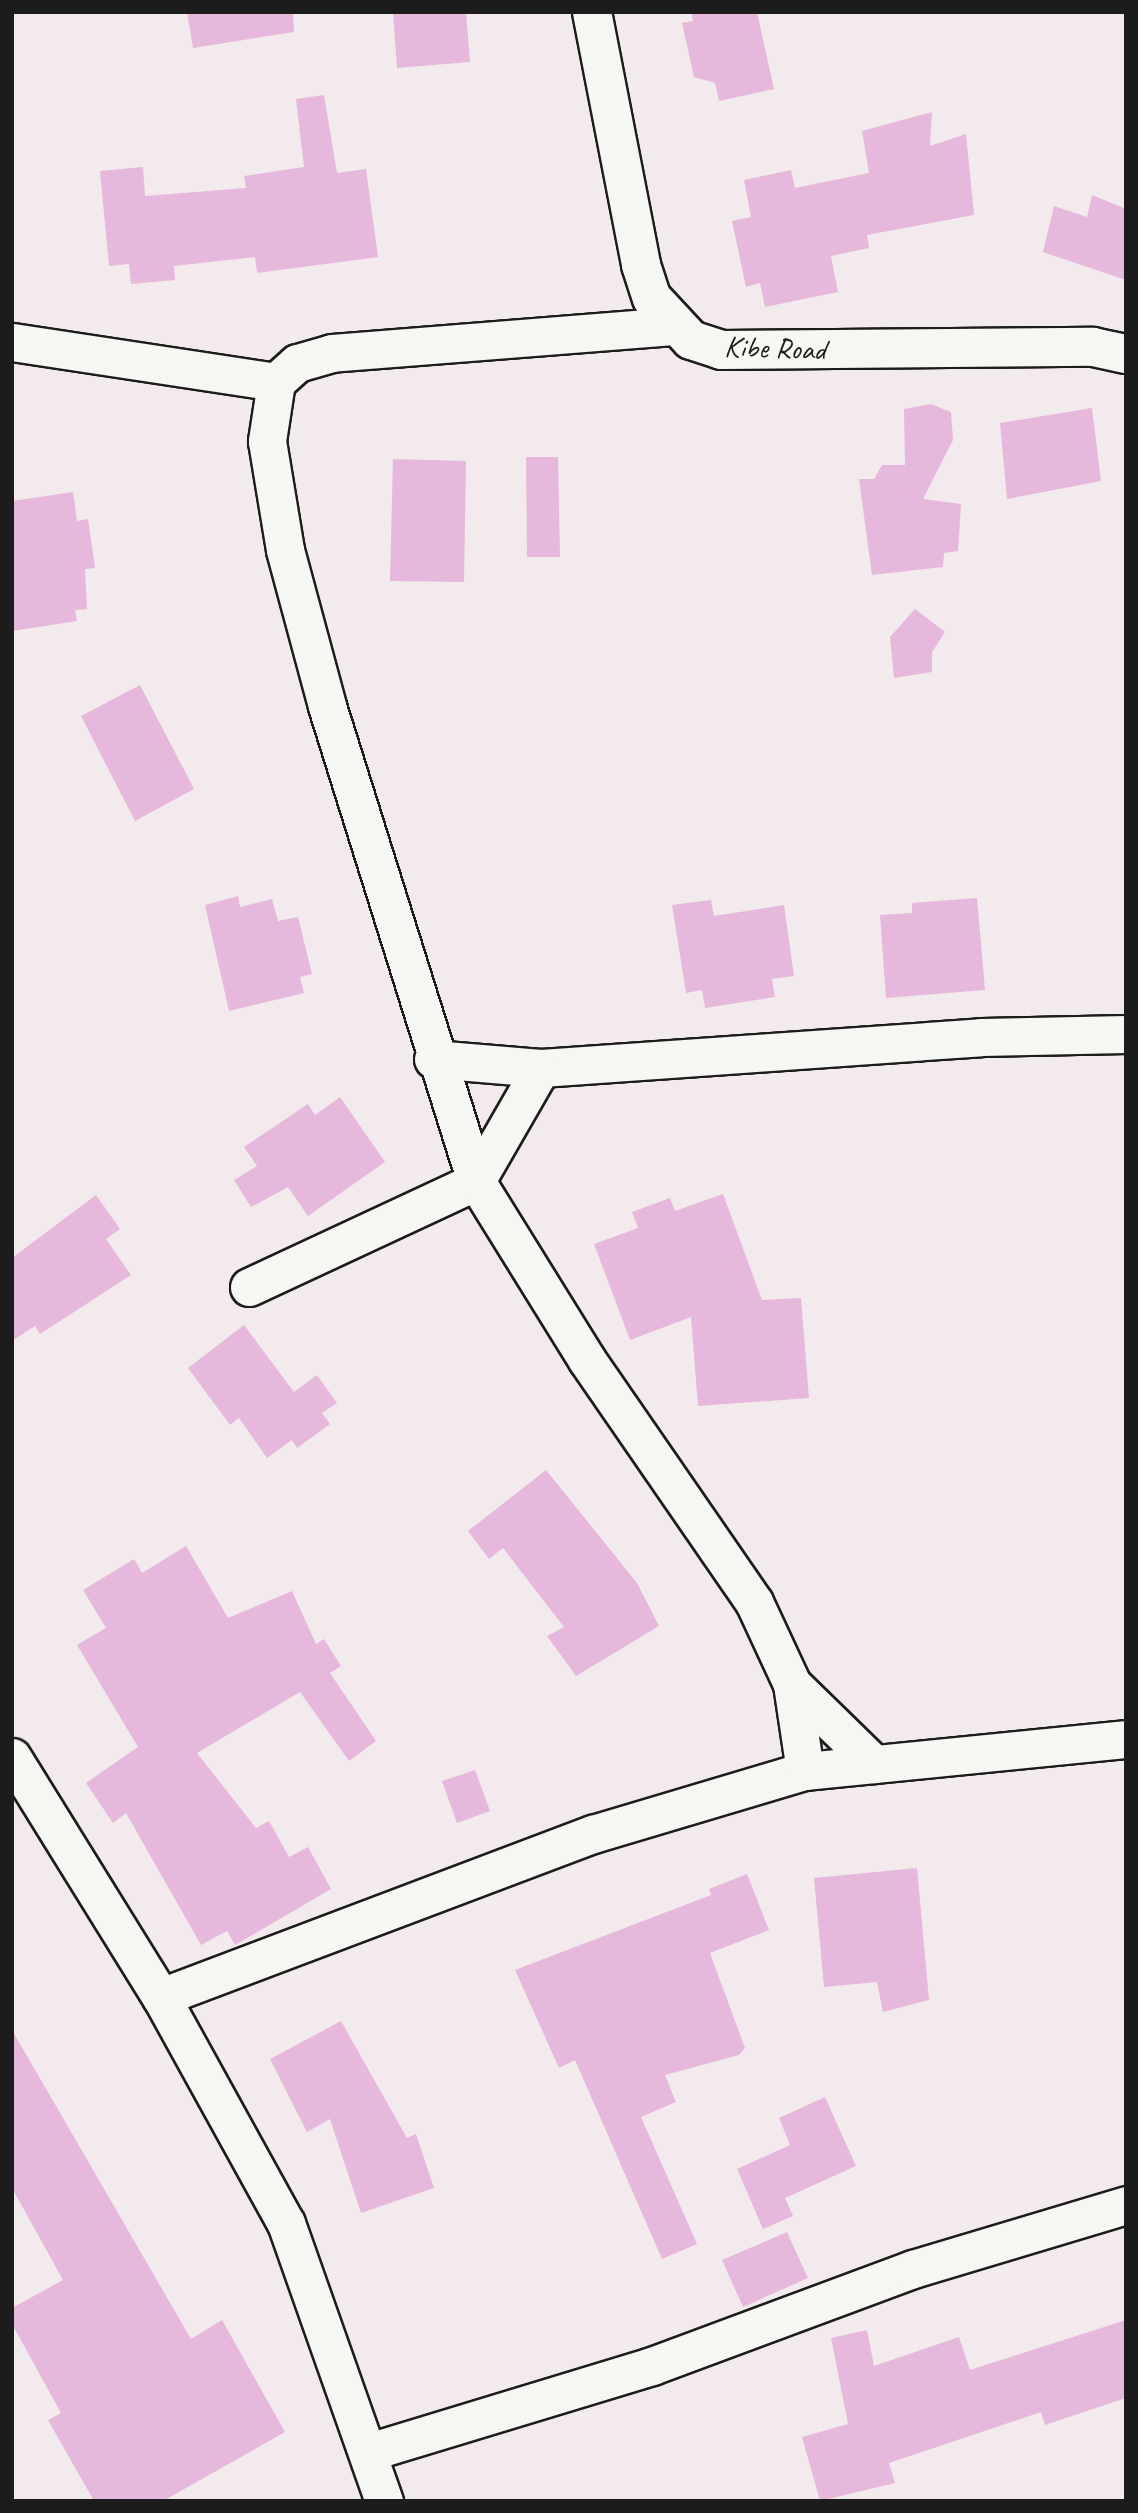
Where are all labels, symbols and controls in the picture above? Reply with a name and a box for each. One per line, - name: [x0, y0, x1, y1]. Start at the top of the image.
- street label: Kibe Road: [724, 328, 826, 368]

